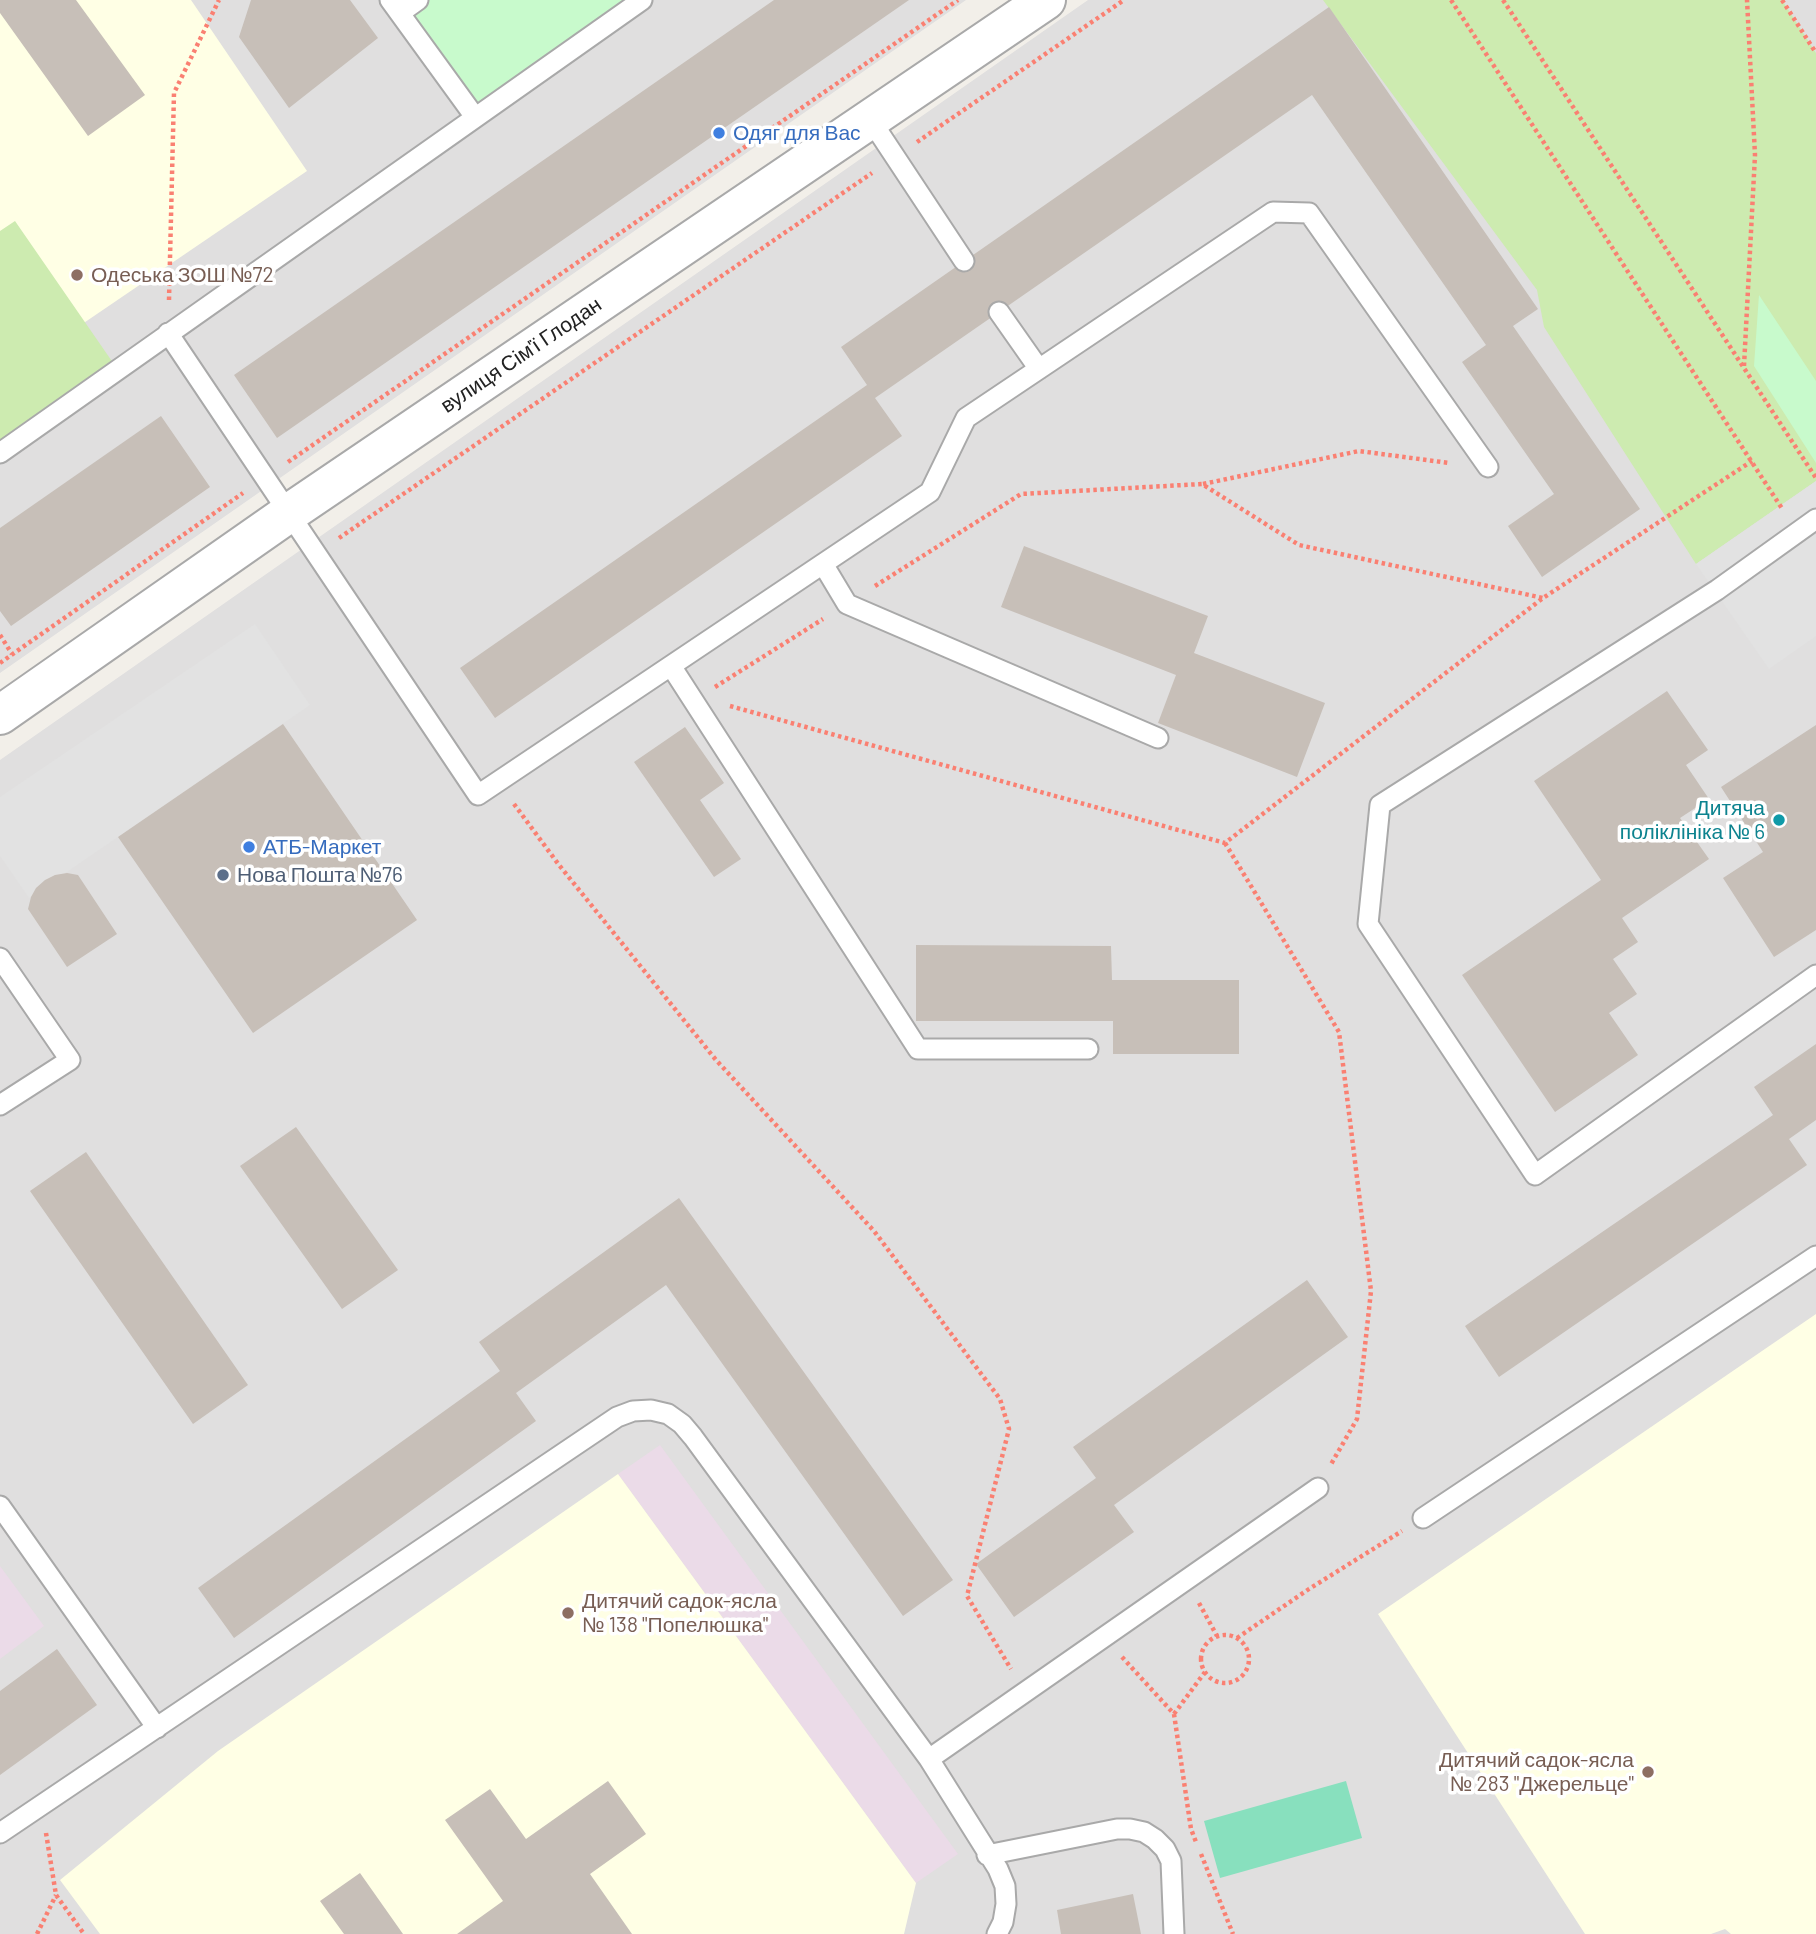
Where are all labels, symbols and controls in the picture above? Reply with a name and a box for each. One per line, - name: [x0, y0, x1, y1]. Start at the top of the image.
- place label: Одяг для Вас: [733, 120, 861, 146]
- marker: Одяг для Вас: [711, 125, 727, 141]
- place label: Одеська ЗОШ №72: [91, 262, 274, 288]
- marker: Одеська ЗОШ №72: [69, 267, 85, 283]
- street label: вулиця Сім'ї Глодан: [436, 292, 606, 418]
- place label: Дитяча поліклініка № 6: [1620, 795, 1765, 845]
- marker: Дитяча поліклініка № 6: [1771, 812, 1787, 828]
- place label: АТБ-Маркет: [263, 834, 381, 860]
- marker: АТБ-Маркет: [241, 839, 257, 855]
- place label: Нова Пошта №76: [237, 862, 403, 888]
- marker: Нова Пошта №76: [215, 867, 231, 883]
- place label: Дитячий садок-ясла № 138 "Попелюшка": [582, 1588, 777, 1638]
- marker: Дитячий садок-ясла № 138 "Попелюшка": [560, 1605, 576, 1621]
- place label: Дитячий садок-ясла № 283 "Джерельце": [1439, 1747, 1634, 1797]
- marker: Дитячий садок-ясла № 283 "Джерельце": [1640, 1764, 1656, 1780]

